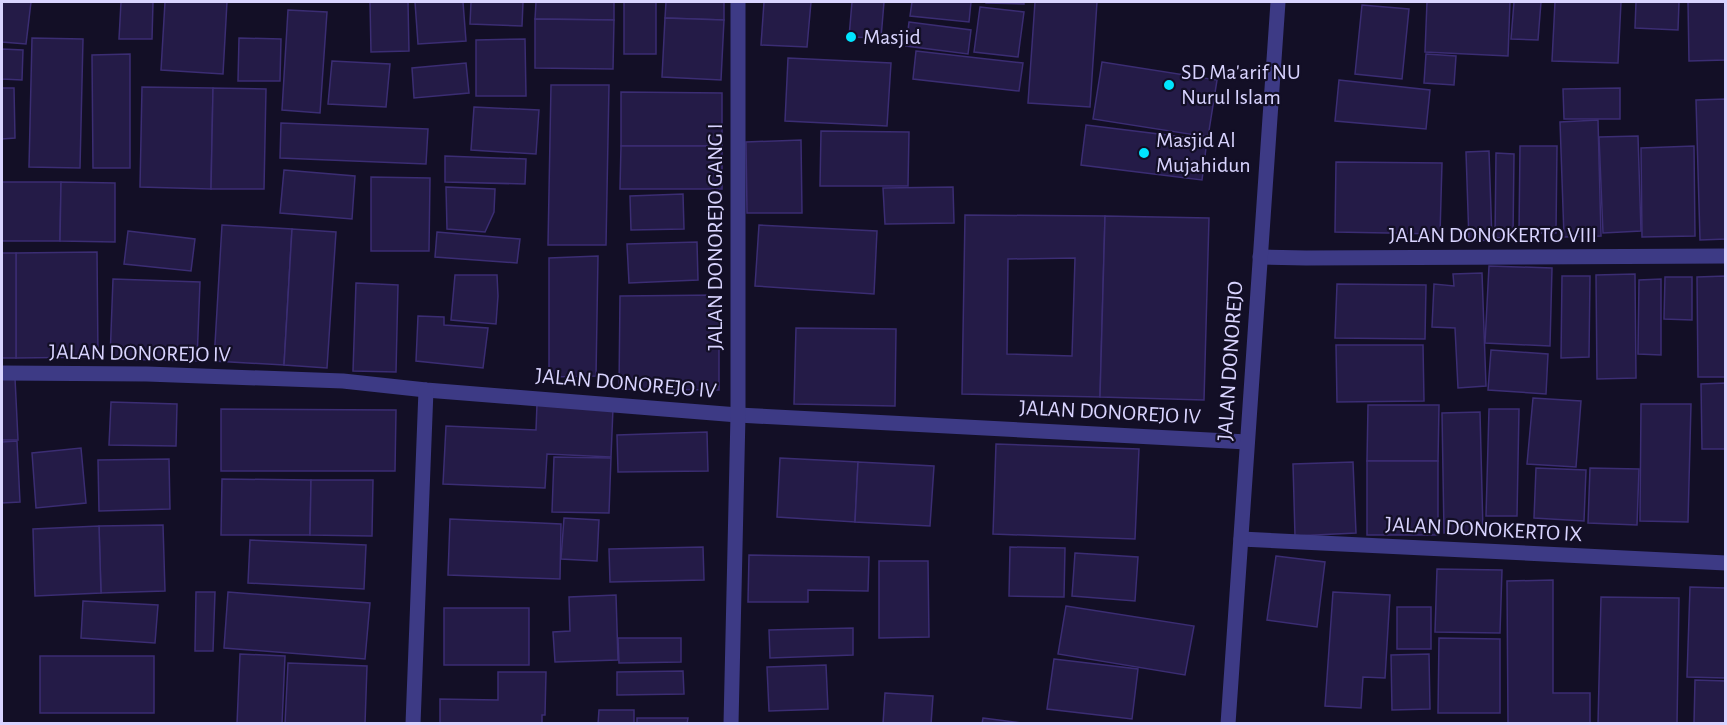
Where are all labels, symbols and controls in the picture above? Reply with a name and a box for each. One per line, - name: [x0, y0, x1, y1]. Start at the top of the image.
- place label: Masjid: [863, 26, 921, 48]
- marker: Masjid: [844, 30, 858, 44]
- place label: SD Ma'arif NU Nurul Islam: [1181, 61, 1301, 108]
- marker: SD Ma'arif NU Nurul Islam: [1162, 78, 1176, 92]
- street label: JALAN DONOREJO GANG I: [704, 123, 726, 351]
- place label: Masjid Al Mujahidun: [1156, 129, 1251, 176]
- marker: Masjid Al Mujahidun: [1137, 146, 1151, 160]
- street label: JALAN DONOKERTO VIII: [1389, 224, 1597, 246]
- street label: JALAN DONOREJO: [1213, 280, 1247, 442]
- street label: JALAN DONOREJO IV: [49, 340, 232, 366]
- street label: JALAN DONOREJO IV: [535, 364, 718, 402]
- street label: JALAN DONOREJO IV: [1019, 396, 1202, 428]
- street label: JALAN DONOKERTO IX: [1385, 513, 1583, 545]

